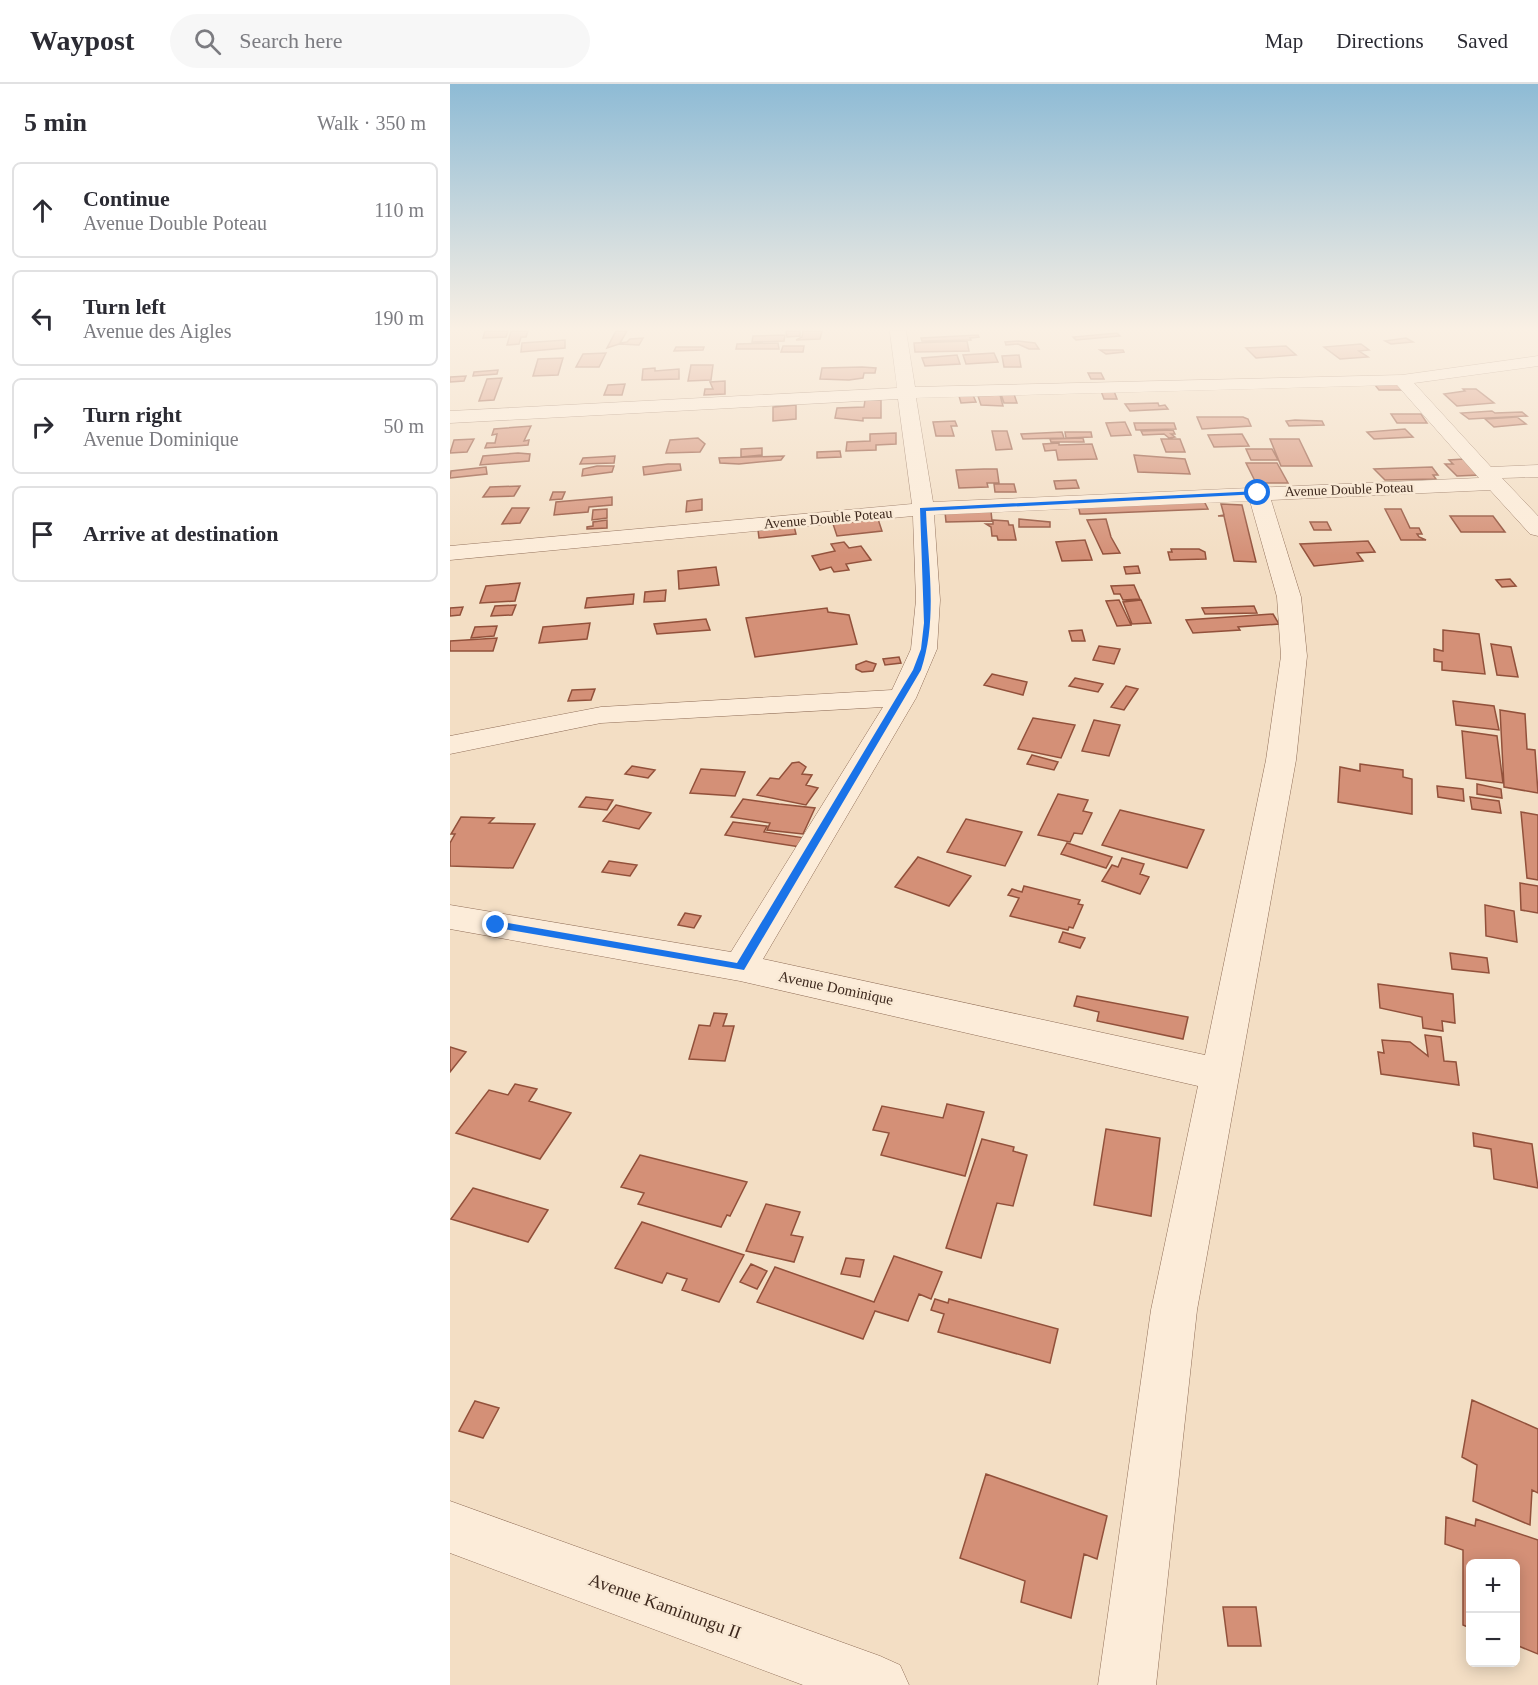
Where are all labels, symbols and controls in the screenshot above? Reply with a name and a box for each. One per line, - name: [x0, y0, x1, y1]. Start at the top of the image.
- search box: [170, 14, 590, 68]
- text: Waypost: [30, 25, 134, 56]
- icon: search: [191, 25, 224, 58]
- text: Search here: [239, 28, 342, 53]
- text: Map: [1265, 29, 1303, 53]
- text: Directions: [1336, 29, 1424, 53]
- text: Saved: [1457, 29, 1508, 53]
- text: 5 min: [24, 108, 87, 137]
- text: Walk · 350 m: [317, 112, 426, 134]
- text: Continue: [83, 186, 170, 211]
- icon: ahead: [26, 194, 59, 227]
- text: 110 m: [374, 199, 424, 221]
- text: Avenue Double Poteau: [83, 212, 267, 234]
- text: Turn left: [83, 294, 166, 319]
- icon: left: [26, 302, 59, 335]
- text: 190 m: [373, 307, 424, 329]
- text: Avenue des Aigles: [83, 320, 232, 342]
- text: Turn right: [83, 402, 182, 427]
- icon: right: [26, 410, 59, 443]
- text: 50 m: [383, 415, 424, 437]
- text: Avenue Dominique: [83, 428, 239, 450]
- route start: [1244, 479, 1270, 505]
- street label: Avenue Double Poteau: [1284, 480, 1414, 499]
- street label: Avenue Double Poteau: [763, 505, 893, 532]
- icon: arrive: [26, 518, 59, 551]
- text: Arrive at destination: [83, 521, 279, 546]
- route end: [482, 911, 508, 937]
- street label: Avenue Dominique: [777, 968, 895, 1008]
- map controls: [1466, 1559, 1520, 1667]
- button: +: [1466, 1559, 1520, 1613]
- street label: Avenue Kaminungu II: [586, 1569, 744, 1643]
- button: −: [1466, 1613, 1520, 1667]

